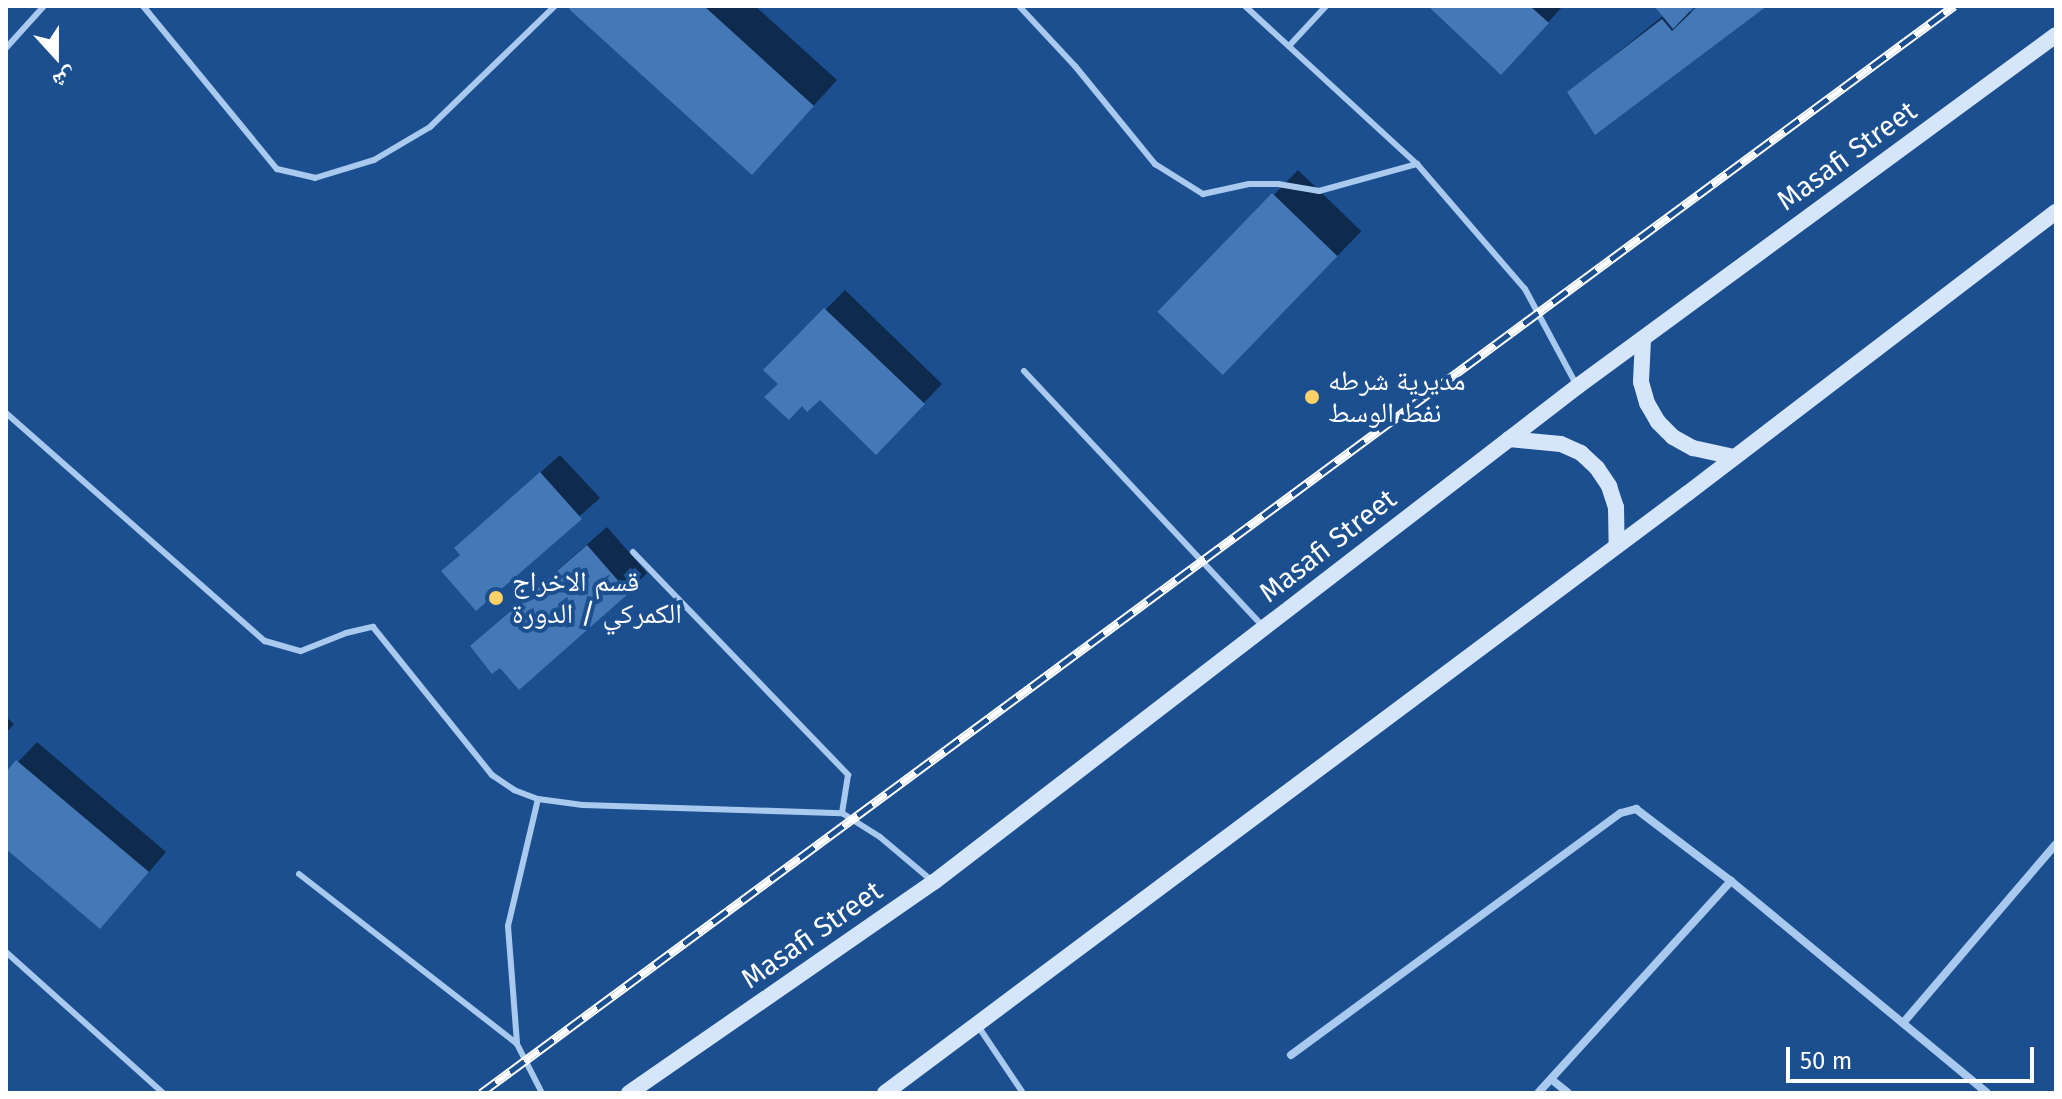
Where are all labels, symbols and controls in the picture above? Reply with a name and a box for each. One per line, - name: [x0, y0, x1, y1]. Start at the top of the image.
- north arrow: [16, 16, 96, 96]
- text: ش: [49, 62, 81, 96]
- street label: Masafi Street: [1771, 94, 1923, 218]
- place label: مديرية شرطه نفط الوسط: [1328, 364, 1466, 430]
- marker: مديرية شرطه نفط الوسط: [1303, 388, 1321, 406]
- street label: Masafi Street: [1253, 482, 1403, 610]
- place label: قسم الاخراج الكمركي / الدورة: [512, 565, 682, 631]
- marker: قسم الاخراج الكمركي / الدورة: [487, 589, 505, 607]
- street label: Masafi Street: [735, 874, 889, 996]
- scale bar: [1790, 1031, 2038, 1081]
- text: 50 m: [1800, 1047, 1852, 1075]

